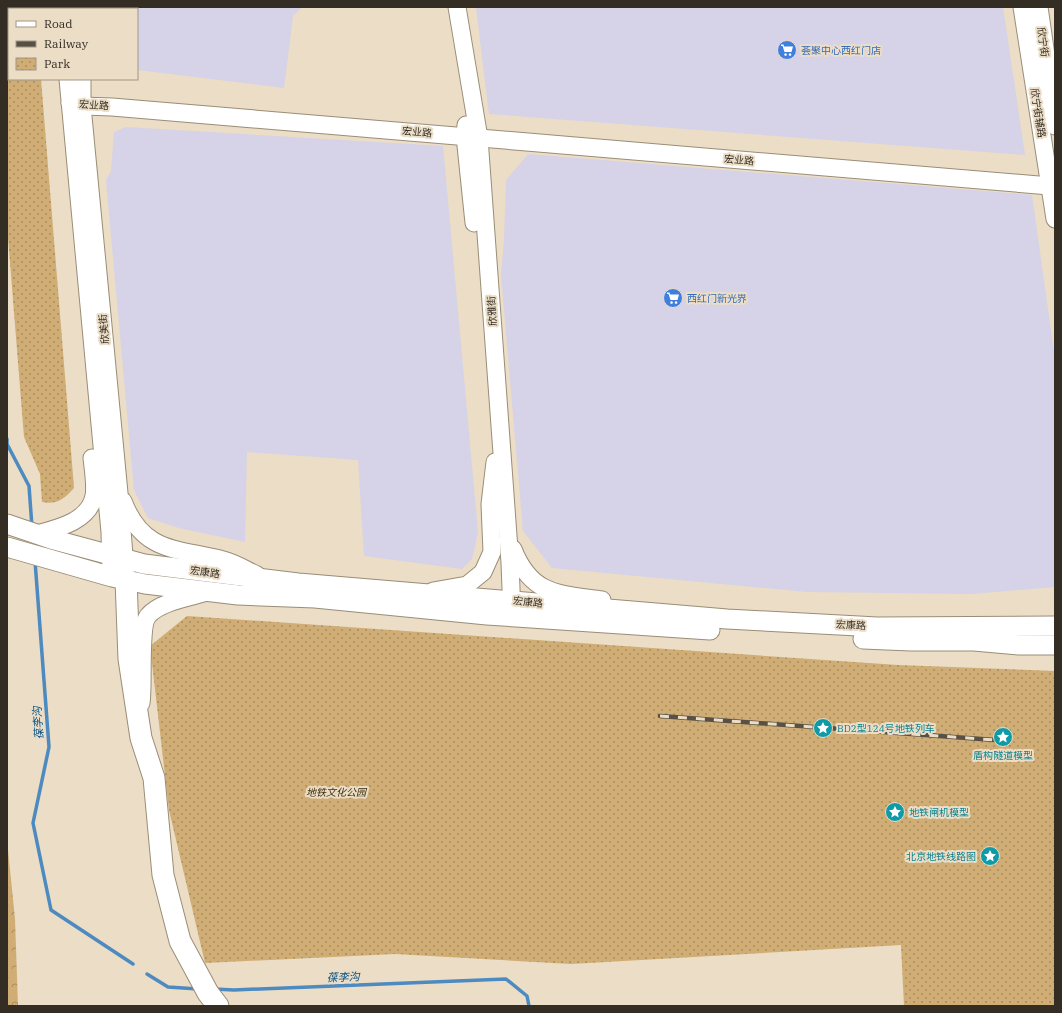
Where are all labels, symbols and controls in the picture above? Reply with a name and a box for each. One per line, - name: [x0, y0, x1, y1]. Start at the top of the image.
- legend: [8, 8, 138, 80]
- text: Road: [44, 16, 73, 31]
- street label: 欣宁街: [1034, 26, 1052, 58]
- text: Railway: [44, 36, 89, 51]
- supermarket icon: 荟聚中心西红门店: [776, 39, 798, 61]
- place label: 荟聚中心西红门店: [801, 44, 881, 57]
- text: Park: [44, 56, 70, 71]
- street label: 欣宁街辅路: [1028, 87, 1048, 139]
- street label: 宏业路: [79, 97, 109, 113]
- street label: 宏业路: [401, 124, 433, 140]
- street label: 宏业路: [723, 152, 755, 168]
- supermarket icon: 西红门新光界: [662, 287, 684, 309]
- place label: 西红门新光界: [687, 292, 747, 305]
- street label: 欣雅街: [484, 296, 500, 326]
- street label: 欣美街: [96, 313, 112, 345]
- street label: 宏康路: [189, 563, 221, 581]
- street label: 宏康路: [512, 594, 544, 610]
- street label: 宏康路: [836, 618, 866, 632]
- water label: 葆李沟: [30, 705, 46, 740]
- place icon: BD2型124号地铁列车: [812, 717, 834, 739]
- place label: BD2型124号地铁列车: [837, 722, 935, 735]
- place icon: 盾构隧道模型: [992, 726, 1014, 748]
- place label: 盾构隧道模型: [973, 749, 1033, 762]
- park label: 地铁文化公园: [306, 786, 368, 799]
- place icon: 地铁闸机模型: [884, 801, 906, 823]
- place label: 地铁闸机模型: [909, 806, 969, 819]
- place icon: 北京地铁线路图: [979, 845, 1001, 867]
- place label: 北京地铁线路图: [906, 850, 976, 863]
- water label: 葆李沟: [326, 969, 361, 985]

